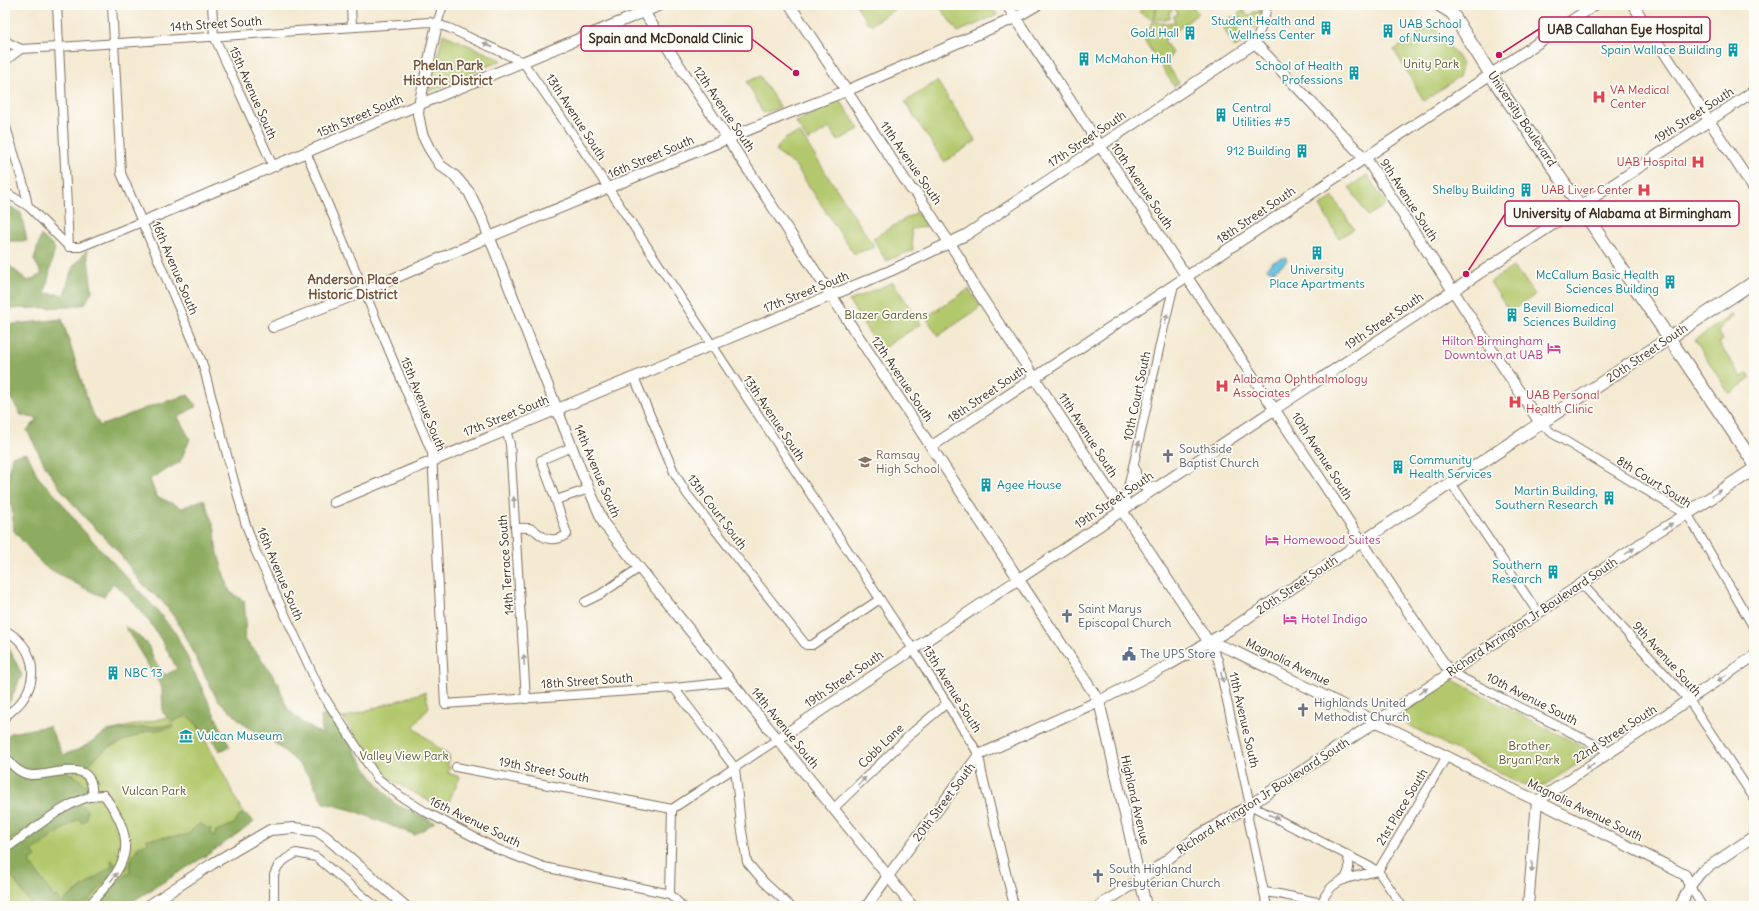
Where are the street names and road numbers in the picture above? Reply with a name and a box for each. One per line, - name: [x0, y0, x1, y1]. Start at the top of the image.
- street label: 14th Street South: [170, 13, 262, 34]
- street label: 15th Avenue South: [226, 44, 281, 142]
- street label: 12th Avenue South: [690, 63, 759, 154]
- street label: University Boulevard: [1485, 68, 1560, 169]
- street label: 13th Avenue South: [543, 71, 610, 163]
- street label: 19th Street South: [1651, 83, 1736, 146]
- street label: 15th Street South: [315, 91, 405, 140]
- street label: 17th Street South: [1045, 107, 1129, 170]
- street label: 11th Avenue South: [877, 118, 946, 207]
- street label: 16th Street South: [606, 132, 696, 181]
- street label: 10th Avenue South: [1108, 140, 1177, 232]
- street label: 9th Avenue South: [1377, 156, 1442, 244]
- street label: 18th Street South: [1213, 183, 1298, 246]
- street label: 16th Avenue South: [149, 219, 202, 317]
- street label: 17th Street South: [761, 268, 851, 315]
- street label: 19th Street South: [1341, 289, 1426, 352]
- street label: 20th Street South: [1603, 320, 1690, 385]
- street label: 12th Avenue South: [868, 333, 937, 424]
- street label: 10th Court South: [1120, 350, 1153, 442]
- street label: 15th Avenue South: [398, 355, 449, 453]
- street label: 18th Street South: [944, 362, 1029, 425]
- street label: 13th Avenue South: [740, 372, 809, 463]
- street label: 11th Avenue South: [1055, 390, 1121, 480]
- street label: 17th Street South: [461, 392, 551, 439]
- street label: 10th Avenue South: [1289, 409, 1356, 502]
- street label: 14th Avenue South: [571, 422, 624, 520]
- street label: 8th Court South: [1614, 453, 1695, 511]
- street label: 19th Street South: [1071, 468, 1156, 531]
- street label: 13th Court South: [684, 471, 751, 552]
- street label: 14th Terrace South: [495, 514, 516, 616]
- street label: 16th Avenue South: [254, 525, 307, 623]
- street label: 20th Street South: [1253, 552, 1340, 617]
- street label: Richard Arrington Jr Boulevard South: [1444, 554, 1620, 679]
- street label: 9th Avenue South: [1630, 618, 1705, 699]
- street label: Magnolia Avenue: [1244, 635, 1333, 688]
- street label: 13th Avenue South: [920, 642, 985, 735]
- street label: 19th Street South: [801, 647, 886, 710]
- street label: 10th Avenue South: [1484, 669, 1581, 728]
- street label: 18th Street South: [541, 670, 633, 691]
- street label: 11th Avenue South: [1226, 671, 1263, 769]
- street label: 14th Avenue South: [748, 684, 823, 771]
- street label: 22nd Street South: [1570, 701, 1659, 766]
- street label: Cobb Lane: [855, 720, 906, 771]
- street label: Richard Arrington Jr Boulevard South: [1174, 734, 1352, 857]
- street label: 19th Street South: [498, 753, 591, 786]
- street label: Highland Avenue: [1118, 754, 1153, 846]
- street label: 20th Street South: [909, 759, 978, 844]
- street label: 21st Place South: [1373, 766, 1430, 848]
- street label: Magnolia Avenue South: [1525, 775, 1645, 844]
- street label: 16th Avenue South: [427, 793, 524, 850]

